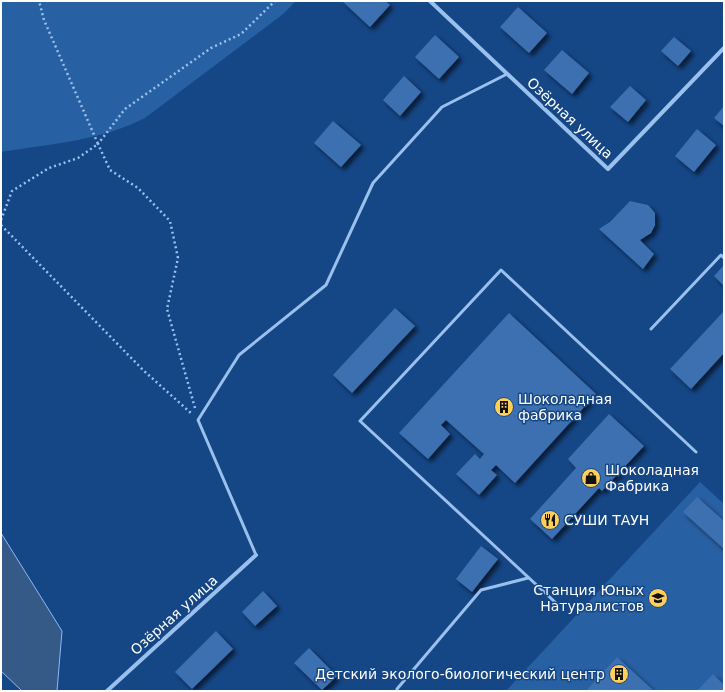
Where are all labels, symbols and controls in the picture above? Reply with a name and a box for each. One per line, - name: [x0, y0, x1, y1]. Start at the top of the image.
- street label: Озёрная улица: [524, 74, 616, 162]
- place label: Шоколадная фабрика: [518, 391, 612, 423]
- building icon: Шоколадная фабрика: [493, 396, 515, 418]
- place label: Шоколадная Фабрика: [605, 462, 699, 494]
- shop icon: Шоколадная Фабрика: [580, 467, 602, 489]
- restaurant icon: СУШИ ТАУН: [539, 509, 561, 531]
- place label: СУШИ ТАУН: [564, 512, 649, 528]
- street label: Озёрная улица: [127, 572, 221, 658]
- place label: Станция Юных Натуралистов: [533, 582, 644, 614]
- school or university icon: Станция Юных Натуралистов: [647, 587, 669, 609]
- building icon: Детский эколого-биологический центр: [608, 663, 630, 685]
- place label: Детский эколого-биологический центр: [315, 666, 605, 682]

